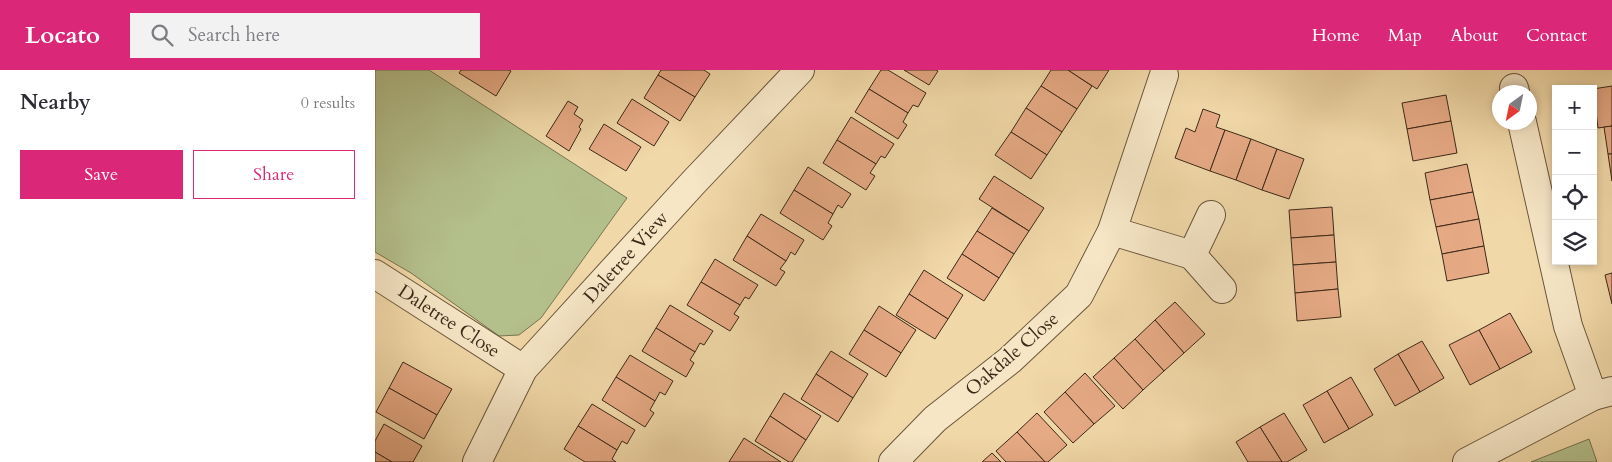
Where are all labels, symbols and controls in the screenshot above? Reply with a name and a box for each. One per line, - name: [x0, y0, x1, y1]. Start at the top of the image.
- search box: [130, 13, 480, 58]
- text: Locato: [25, 19, 100, 52]
- icon: search: [148, 21, 176, 49]
- text: Search here: [188, 22, 280, 48]
- text: Home: [1312, 23, 1360, 48]
- text: Map: [1388, 23, 1422, 48]
- text: About: [1450, 23, 1498, 48]
- text: Contact: [1526, 23, 1587, 48]
- north arrow: [1492, 85, 1537, 130]
- map controls: [1552, 85, 1597, 265]
- button: +: [1552, 85, 1597, 130]
- text: Nearby: [20, 88, 91, 117]
- text: 0 results: [301, 92, 355, 114]
- button: −: [1552, 130, 1597, 175]
- button: Save: [20, 150, 183, 199]
- button: Share: [193, 150, 355, 199]
- button: locate: [1552, 175, 1597, 220]
- street label: Daletree View: [578, 205, 674, 309]
- button: layers: [1552, 220, 1597, 265]
- street label: Daletree Close: [393, 278, 505, 364]
- street label: Oakdale Close: [960, 306, 1064, 402]

